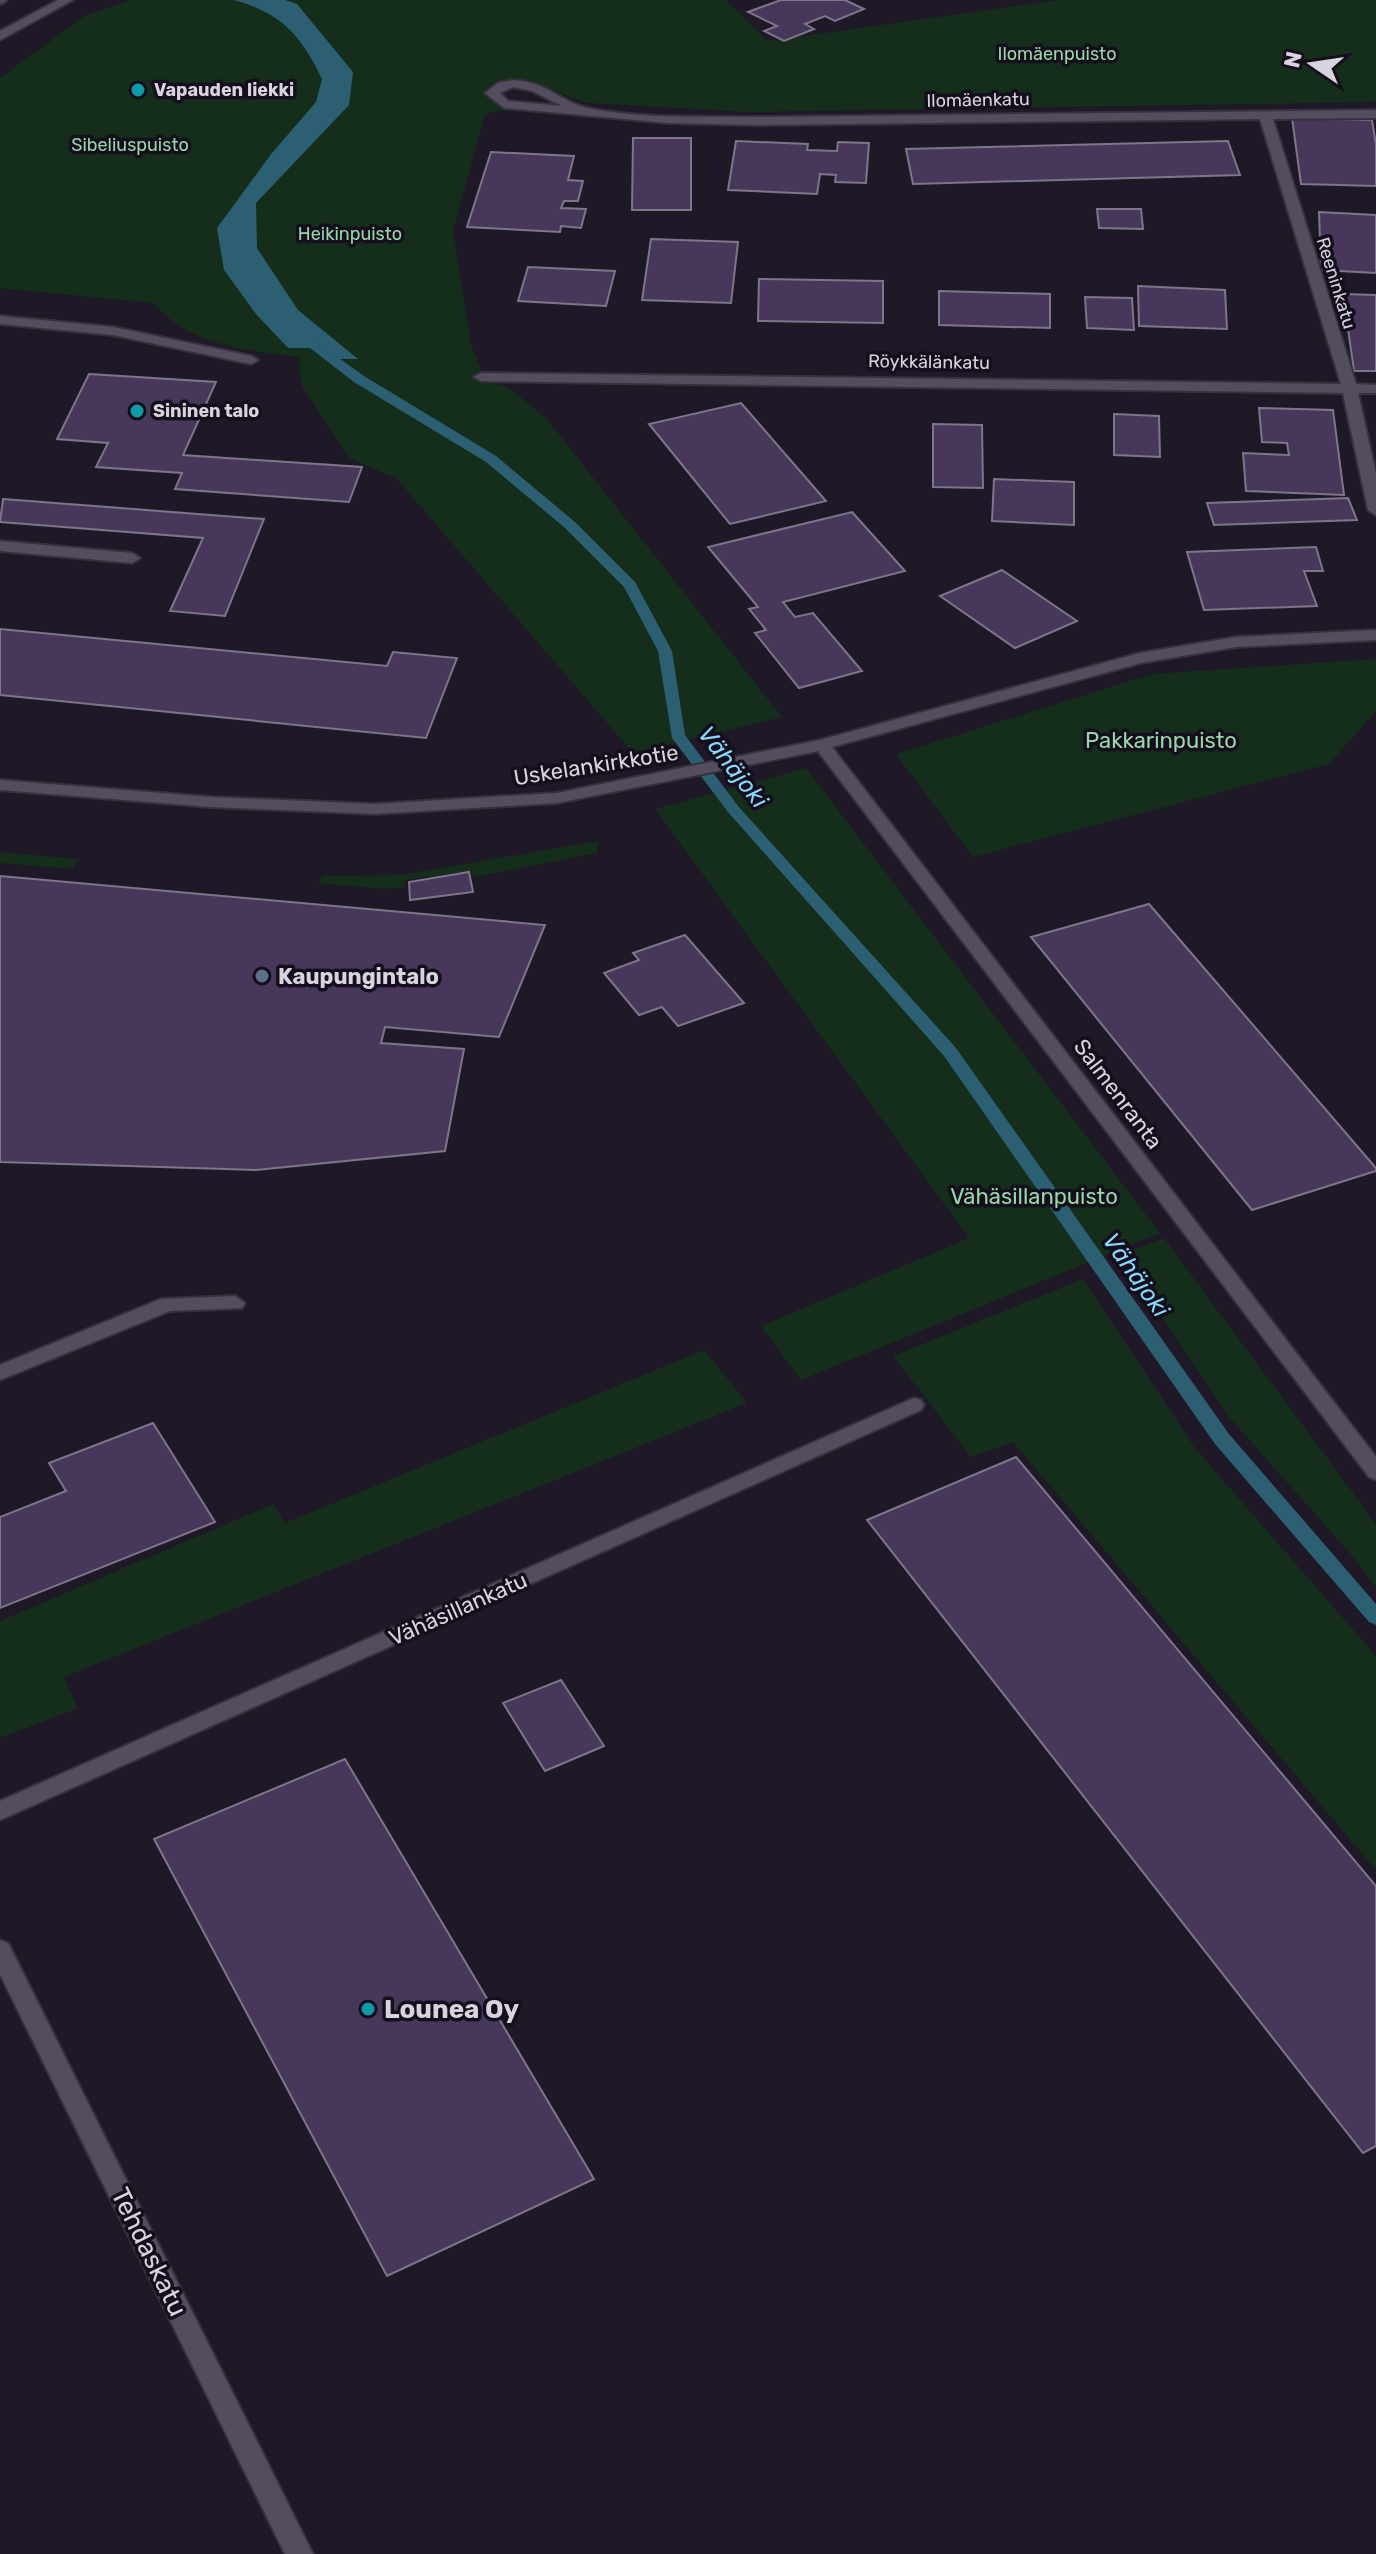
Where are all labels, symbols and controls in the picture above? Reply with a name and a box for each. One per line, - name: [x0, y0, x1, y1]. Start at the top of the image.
- north arrow: [1272, 24, 1352, 104]
- park label: Ilomäenpuisto: [997, 43, 1117, 65]
- text: N: [1278, 49, 1308, 70]
- place label: Vapauden liekki: [154, 79, 294, 101]
- marker: Vapauden liekki: [129, 81, 147, 99]
- street label: Ilomäenkatu: [926, 88, 1030, 112]
- park label: Sibeliuspuisto: [71, 134, 189, 156]
- park label: Heikinpuisto: [298, 223, 402, 245]
- street label: Reeninkatu: [1312, 234, 1360, 332]
- street label: Röykkälänkatu: [868, 350, 990, 374]
- place label: Sininen talo: [153, 400, 259, 422]
- marker: Sininen talo: [128, 402, 146, 420]
- water label: Vähäjoki: [692, 720, 774, 815]
- park label: Pakkarinpuisto: [1085, 727, 1237, 754]
- street label: Uskelankirkkotie: [512, 739, 680, 791]
- place label: Kaupungintalo: [278, 963, 439, 990]
- marker: Kaupungintalo: [253, 967, 271, 985]
- street label: Salmenranta: [1068, 1034, 1168, 1154]
- park label: Vähäsillanpuisto: [950, 1183, 1118, 1210]
- water label: Vähäjoki: [1097, 1227, 1176, 1324]
- street label: Vähäsillankatu: [385, 1566, 531, 1652]
- place label: Lounea Oy: [384, 1994, 519, 2025]
- marker: Lounea Oy: [359, 2000, 377, 2018]
- street label: Tehdaskatu: [105, 2183, 193, 2321]

